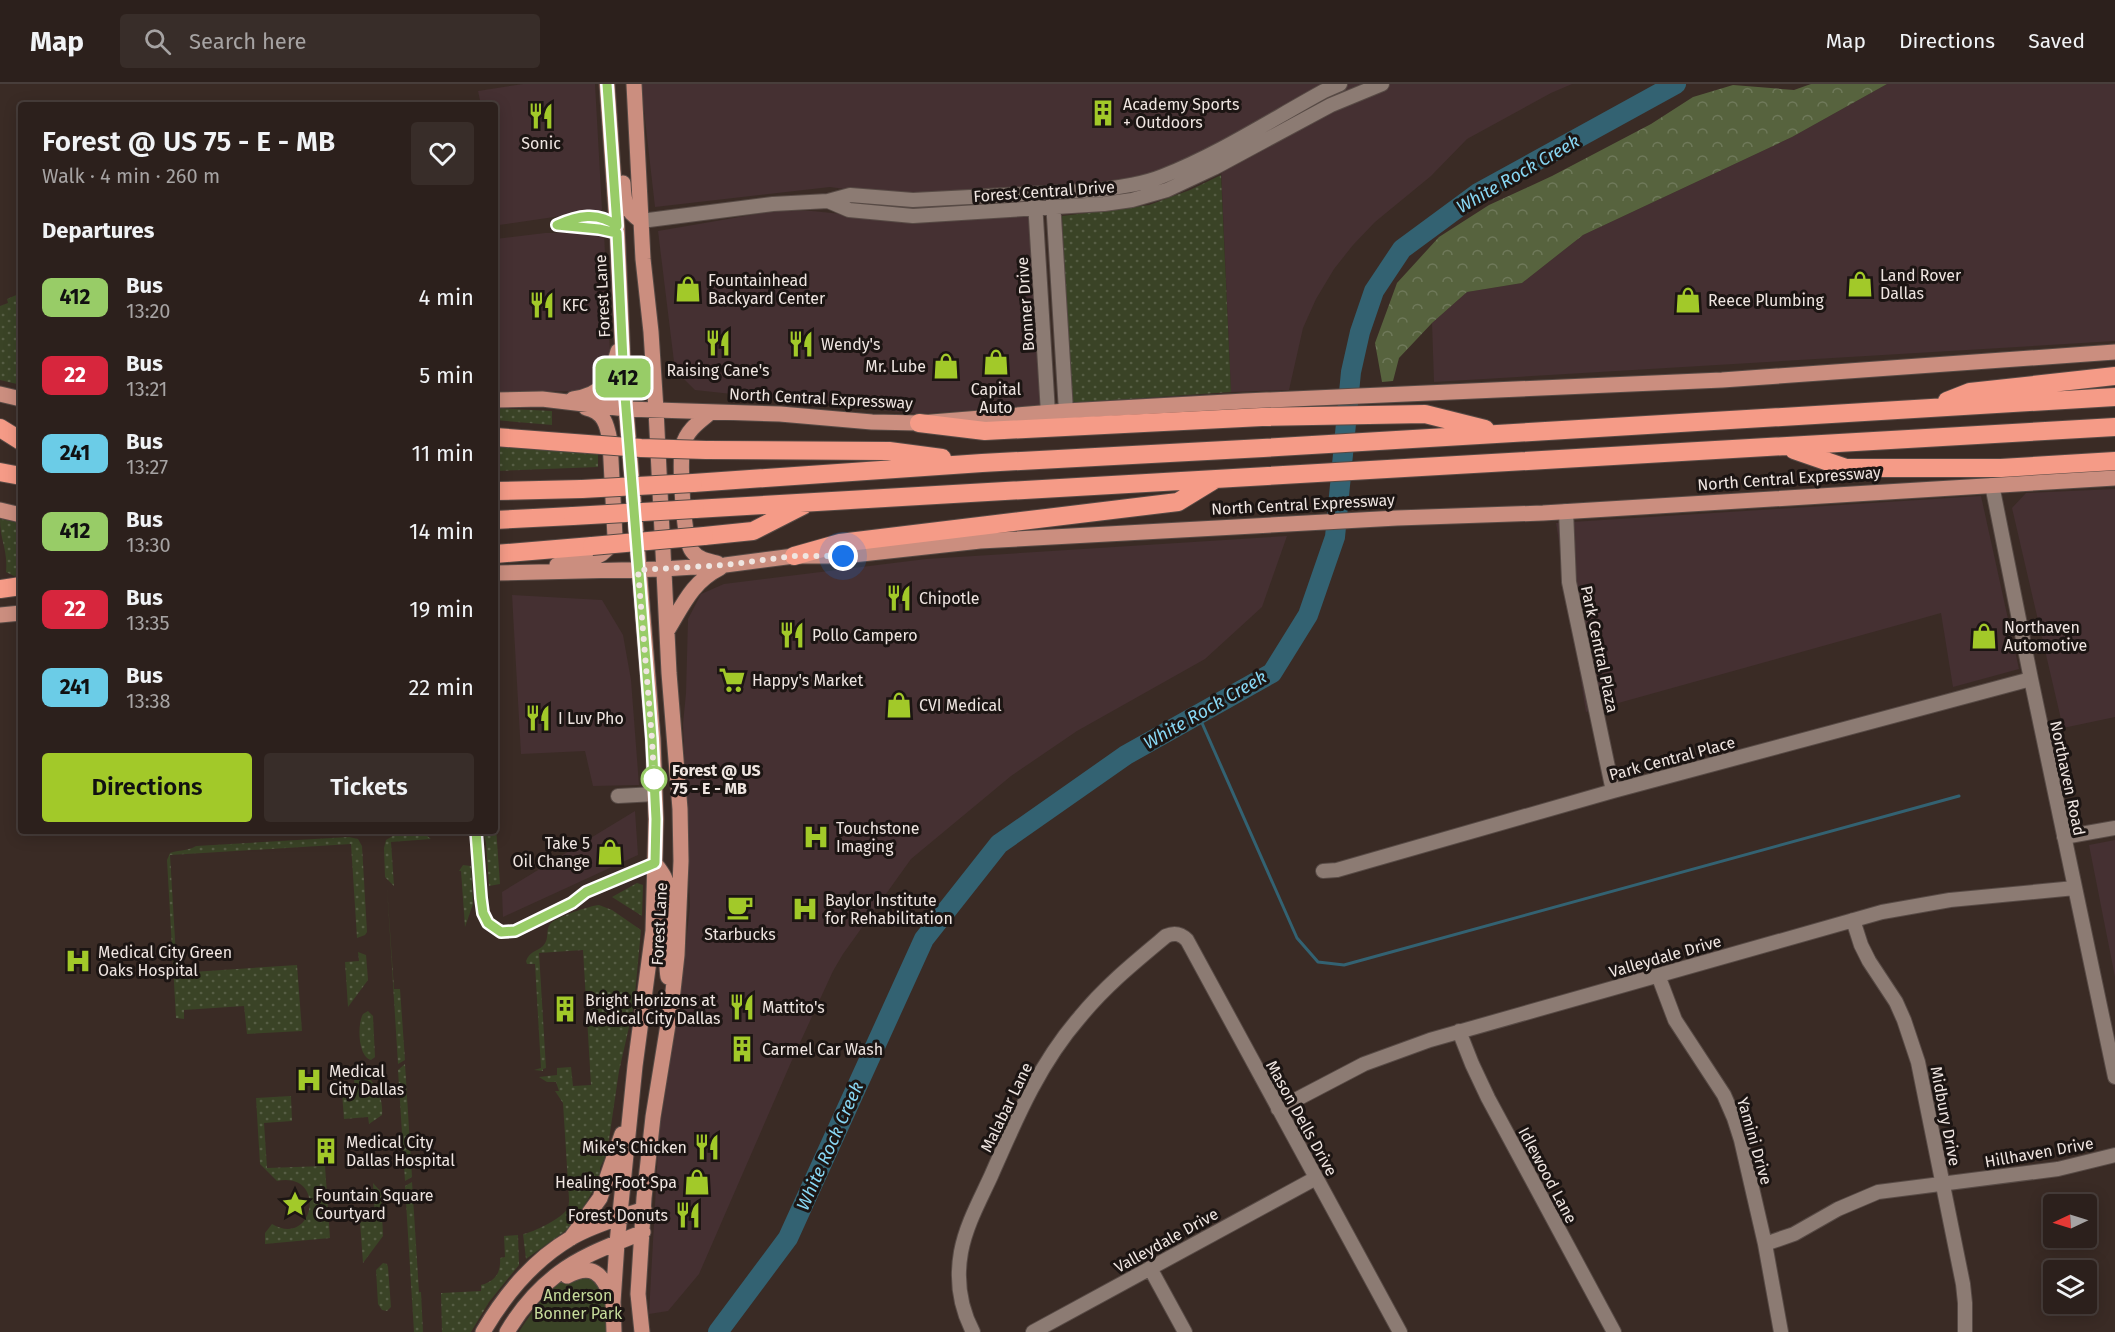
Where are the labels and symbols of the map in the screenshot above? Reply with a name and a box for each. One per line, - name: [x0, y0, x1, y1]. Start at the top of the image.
- place label: Academy Sports + Outdoors: [1123, 95, 1239, 132]
- building icon: Academy Sports + Outdoors: [1088, 98, 1118, 128]
- restaurant icon: Sonic: [526, 101, 556, 131]
- water label: White Rock Creek: [1453, 130, 1584, 218]
- place label: Sonic: [521, 134, 561, 153]
- street label: Forest Central Drive: [973, 177, 1115, 206]
- street label: Forest Lane: [591, 254, 614, 338]
- street label: Bonner Drive: [1013, 256, 1038, 352]
- place label: Land Rover Dallas: [1880, 266, 1962, 303]
- shop icon: Land Rover Dallas: [1845, 269, 1875, 299]
- place label: Fountainhead Backyard Center: [708, 271, 826, 308]
- shop icon: Fountainhead Backyard Center: [673, 274, 703, 304]
- shop icon: Reece Plumbing: [1673, 285, 1703, 315]
- restaurant icon: KFC: [527, 290, 557, 320]
- place label: Reece Plumbing: [1708, 291, 1824, 310]
- place label: KFC: [562, 296, 588, 315]
- restaurant icon: Raising Cane's: [703, 328, 733, 358]
- restaurant icon: Wendy's: [786, 329, 816, 359]
- place label: Wendy's: [821, 335, 880, 354]
- shop icon: Capital Auto: [981, 347, 1011, 377]
- shop icon: Mr. Lube: [931, 351, 961, 381]
- place label: Mr. Lube: [865, 357, 926, 376]
- line badge: 412: [588, 358, 658, 398]
- place label: Raising Cane's: [667, 361, 769, 380]
- place label: Capital Auto: [971, 380, 1022, 417]
- street label: North Central Expressway: [729, 384, 913, 413]
- street label: North Central Expressway: [1697, 463, 1882, 494]
- street label: North Central Expressway: [1211, 490, 1396, 519]
- your location: [828, 541, 858, 571]
- restaurant icon: Chipotle: [884, 583, 914, 613]
- street label: Park Central Plaza: [1577, 584, 1622, 714]
- place label: Chipotle: [919, 589, 979, 608]
- place label: Northaven Automotive: [2004, 618, 2087, 655]
- restaurant icon: Pollo Campero: [777, 620, 807, 650]
- shop icon: Northaven Automotive: [1969, 621, 1999, 651]
- place label: Pollo Campero: [812, 626, 918, 645]
- supermarket icon: Happy's Market: [717, 665, 747, 695]
- water label: White Rock Creek: [1140, 666, 1271, 754]
- place label: Happy's Market: [752, 671, 864, 690]
- shop icon: CVI Medical: [884, 690, 914, 720]
- place label: CVI Medical: [919, 696, 1002, 715]
- restaurant icon: I Luv Pho: [523, 703, 553, 733]
- place label: I Luv Pho: [558, 709, 624, 728]
- street label: Northaven Road: [2046, 719, 2089, 837]
- street label: Park Central Place: [1607, 733, 1737, 784]
- place label: Forest @ US 75 - E - MB: [672, 761, 761, 798]
- marker: Forest @ US 75 - E - MB: [641, 766, 667, 792]
- place label: Touchstone Imaging: [836, 819, 920, 856]
- hospital icon: Touchstone Imaging: [801, 822, 831, 852]
- place label: Take 5 Oil Change: [512, 834, 590, 871]
- shop icon: Take 5 Oil Change: [595, 837, 625, 867]
- street label: Forest Lane: [648, 882, 671, 966]
- place label: Baylor Institute for Rehabilitation: [825, 891, 953, 928]
- cafe icon: Starbucks: [725, 892, 755, 922]
- hospital icon: Baylor Institute for Rehabilitation: [790, 894, 820, 924]
- place label: Starbucks: [704, 925, 776, 944]
- street label: Valleydale Drive: [1607, 931, 1723, 982]
- place label: Medical City Green Oaks Hospital: [98, 943, 232, 980]
- hospital icon: Medical City Green Oaks Hospital: [63, 946, 93, 976]
- place label: Bright Horizons at Medical City Dallas: [585, 991, 721, 1028]
- restaurant icon: Mattito's: [727, 992, 757, 1022]
- building icon: Bright Horizons at Medical City Dallas: [550, 994, 580, 1024]
- place label: Mattito's: [762, 998, 825, 1017]
- building icon: Carmel Car Wash: [727, 1034, 757, 1064]
- place label: Carmel Car Wash: [762, 1040, 883, 1059]
- street label: Mason Dells Drive: [1262, 1057, 1341, 1179]
- street label: Malabar Lane: [977, 1059, 1036, 1155]
- place label: Medical City Dallas: [329, 1062, 404, 1099]
- hospital icon: Medical City Dallas: [294, 1065, 324, 1095]
- street label: Midbury Drive: [1927, 1065, 1964, 1168]
- water label: White Rock Creek: [792, 1078, 868, 1214]
- street label: Yamini Drive: [1733, 1095, 1776, 1187]
- street label: Idlewood Lane: [1514, 1124, 1581, 1227]
- restaurant icon: Mike's Chicken: [692, 1132, 722, 1162]
- place label: Medical City Dallas Hospital: [346, 1133, 455, 1170]
- street label: Hillhaven Drive: [1983, 1134, 2095, 1171]
- building icon: Medical City Dallas Hospital: [311, 1136, 341, 1166]
- place label: Mike's Chicken: [582, 1138, 687, 1157]
- shop icon: Healing Foot Spa: [682, 1167, 712, 1197]
- place label: Healing Foot Spa: [555, 1173, 677, 1192]
- place label: Fountain Square Courtyard: [315, 1186, 434, 1223]
- place icon: Fountain Square Courtyard: [280, 1189, 310, 1219]
- north arrow: [2043, 1194, 2097, 1248]
- restaurant icon: Forest Donuts: [673, 1200, 703, 1230]
- street label: Valleydale Drive: [1111, 1204, 1221, 1277]
- place label: Forest Donuts: [568, 1206, 668, 1225]
- park label: Anderson Bonner Park: [534, 1286, 623, 1323]

